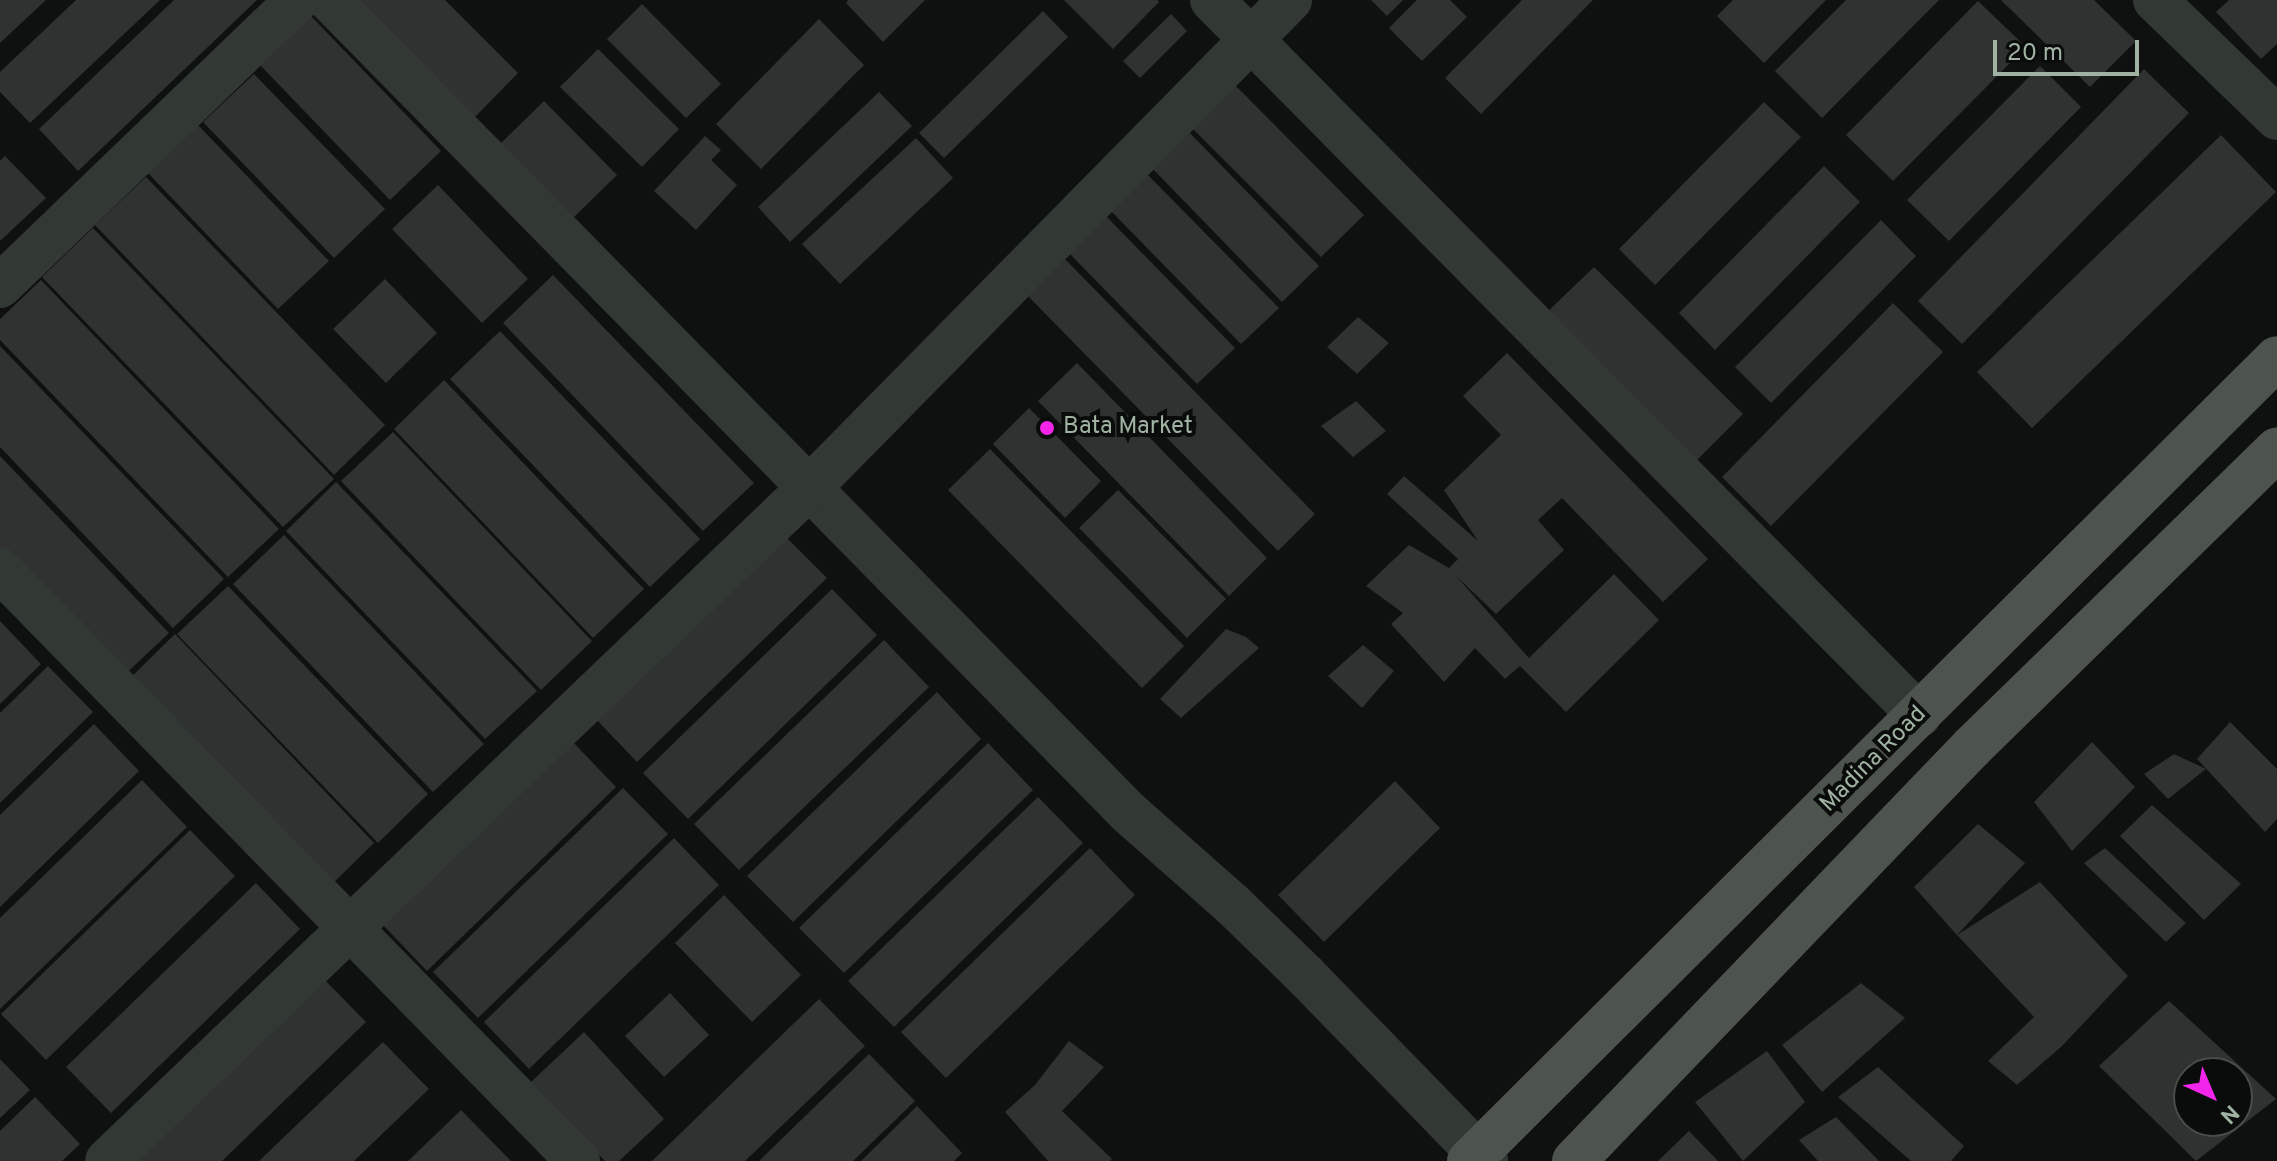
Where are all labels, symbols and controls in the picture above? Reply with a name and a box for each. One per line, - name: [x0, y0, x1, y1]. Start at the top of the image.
- scale bar: [1997, 24, 2143, 74]
- text: 20 m: [2007, 39, 2063, 69]
- place label: Bata Market: [1063, 414, 1193, 442]
- marker: Bata Market: [1038, 419, 1056, 437]
- street label: Madina Road: [1815, 701, 1933, 819]
- north arrow: [2173, 1057, 2253, 1137]
- text: N: [2214, 1098, 2244, 1128]

